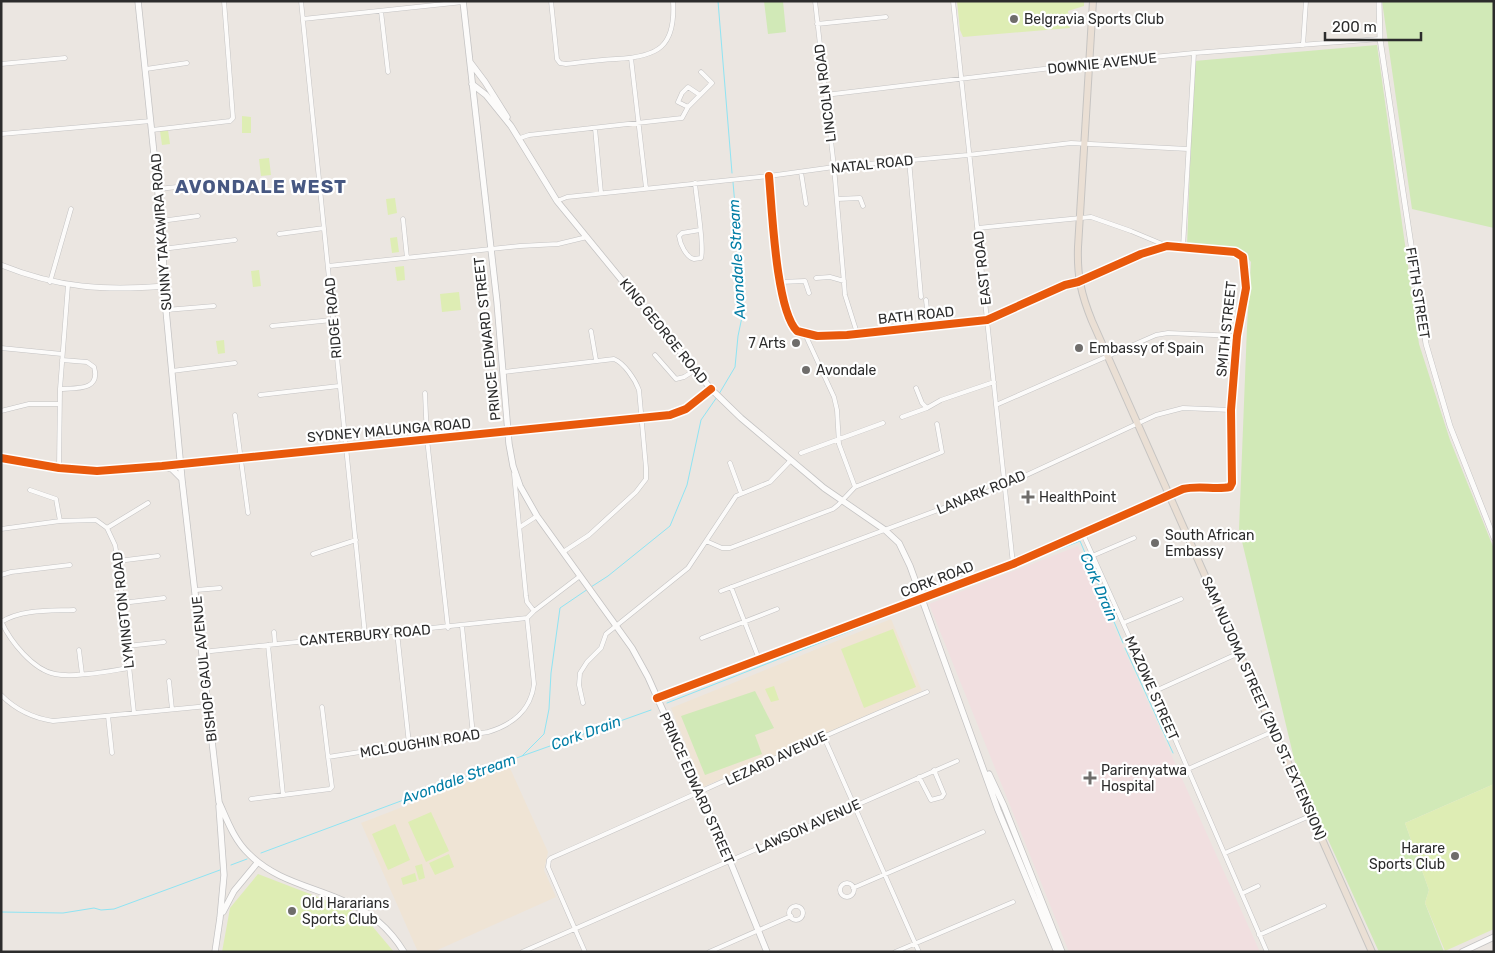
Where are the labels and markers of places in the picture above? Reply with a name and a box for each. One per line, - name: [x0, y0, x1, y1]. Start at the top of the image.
- place label: Belgravia Sports Club: [1024, 11, 1164, 28]
- marker: Belgravia Sports Club: [1008, 13, 1020, 25]
- place label: 7 Arts: [748, 335, 786, 352]
- marker: 7 Arts: [790, 337, 802, 349]
- place label: Embassy of Spain: [1089, 340, 1204, 357]
- marker: Embassy of Spain: [1073, 342, 1085, 354]
- place label: Avondale: [816, 362, 876, 379]
- marker: Avondale: [800, 364, 812, 376]
- place label: HealthPoint: [1039, 489, 1117, 506]
- marker: HealthPoint: [1021, 490, 1035, 504]
- place label: South African Embassy: [1165, 527, 1254, 560]
- marker: South African Embassy: [1149, 537, 1161, 549]
- place label: Parirenyatwa Hospital: [1101, 762, 1187, 795]
- marker: Parirenyatwa Hospital: [1083, 771, 1097, 785]
- place label: Harare Sports Club: [1369, 840, 1445, 873]
- marker: Harare Sports Club: [1449, 850, 1461, 862]
- place label: Old Hararians Sports Club: [302, 895, 389, 928]
- marker: Old Hararians Sports Club: [286, 905, 298, 917]

